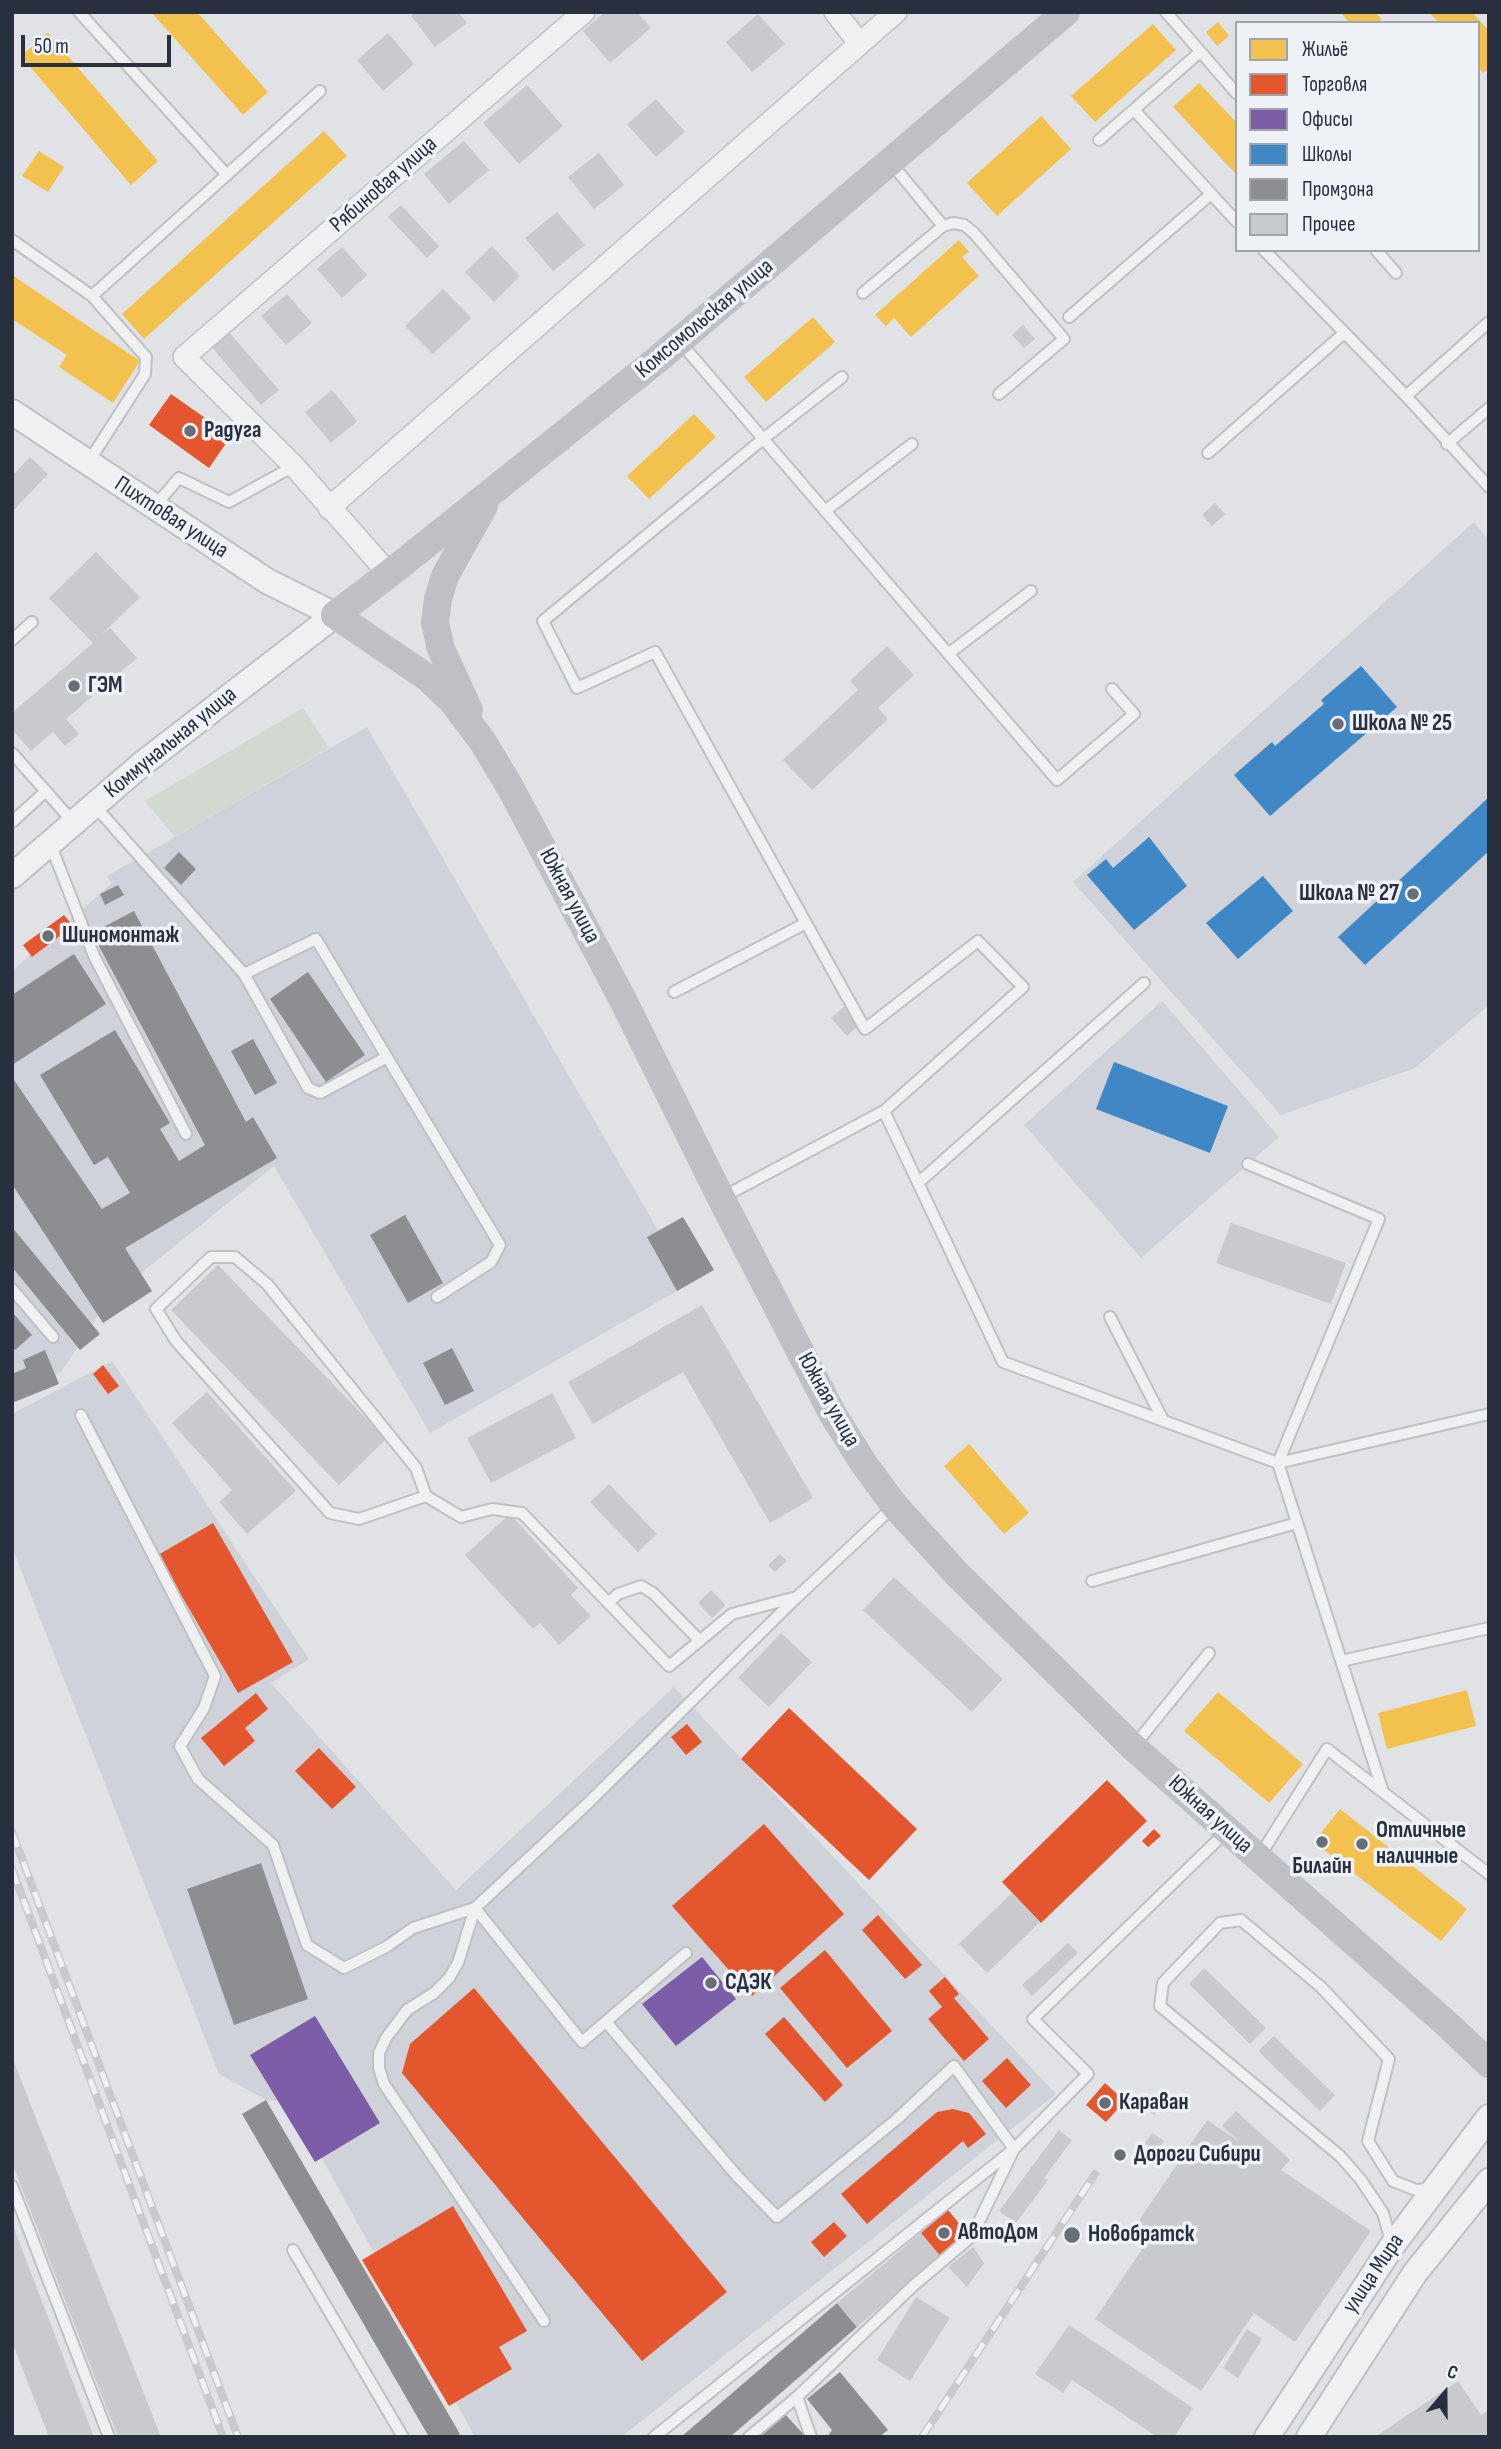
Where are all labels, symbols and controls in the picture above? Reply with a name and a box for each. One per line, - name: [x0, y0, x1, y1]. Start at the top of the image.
- scale bar: [24, 21, 175, 65]
- legend: [1235, 21, 1480, 252]
- text: 50 m: [34, 34, 69, 59]
- text: Жильё: [1302, 37, 1348, 62]
- text: Торговля: [1302, 72, 1367, 97]
- text: Офисы: [1302, 107, 1353, 132]
- street label: Рябиновая улица: [325, 131, 443, 239]
- text: Школы: [1302, 142, 1352, 167]
- text: Промзона: [1302, 177, 1373, 202]
- text: Прочее: [1302, 212, 1355, 237]
- street label: Комсомольская улица: [631, 253, 779, 385]
- place label: Радуга: [204, 417, 261, 445]
- marker: Радуга: [182, 423, 198, 439]
- street label: Пихтовая улица: [109, 471, 233, 565]
- place label: ГЭМ: [88, 672, 123, 700]
- marker: ГЭМ: [66, 678, 82, 694]
- street label: Коммунальная улица: [99, 681, 243, 805]
- place label: Школа № 25: [1352, 710, 1452, 738]
- marker: Школа № 25: [1330, 716, 1346, 732]
- street label: Южная улица: [532, 844, 606, 948]
- place label: Школа № 27: [1299, 880, 1399, 908]
- marker: Школа № 27: [1405, 886, 1421, 902]
- place label: Шиномонтаж: [62, 922, 179, 950]
- marker: Шиномонтаж: [40, 928, 56, 944]
- street label: Южная улица: [791, 1348, 865, 1452]
- street label: Южная улица: [1162, 1770, 1258, 1860]
- place label: Отличные наличные: [1376, 1817, 1466, 1871]
- marker: Билайн: [1314, 1834, 1330, 1850]
- marker: Отличные наличные: [1354, 1836, 1370, 1852]
- place label: Билайн: [1292, 1853, 1352, 1881]
- place label: СДЭК: [725, 1969, 771, 1997]
- marker: СДЭК: [703, 1975, 719, 1991]
- place label: Караван: [1119, 2089, 1188, 2117]
- marker: Караван: [1097, 2095, 1113, 2111]
- place label: Дороги Сибири: [1134, 2141, 1261, 2169]
- marker: Дороги Сибири: [1112, 2147, 1128, 2163]
- place label: АвтоДом: [958, 2219, 1038, 2247]
- place label: Новобратск: [1088, 2221, 1194, 2249]
- marker: АвтоДом: [936, 2225, 952, 2241]
- marker: Новобратск: [1062, 2225, 1082, 2245]
- street label: улица Мира: [1337, 2229, 1411, 2319]
- north arrow: [1410, 2358, 1480, 2428]
- text: С: [1444, 2360, 1461, 2385]

